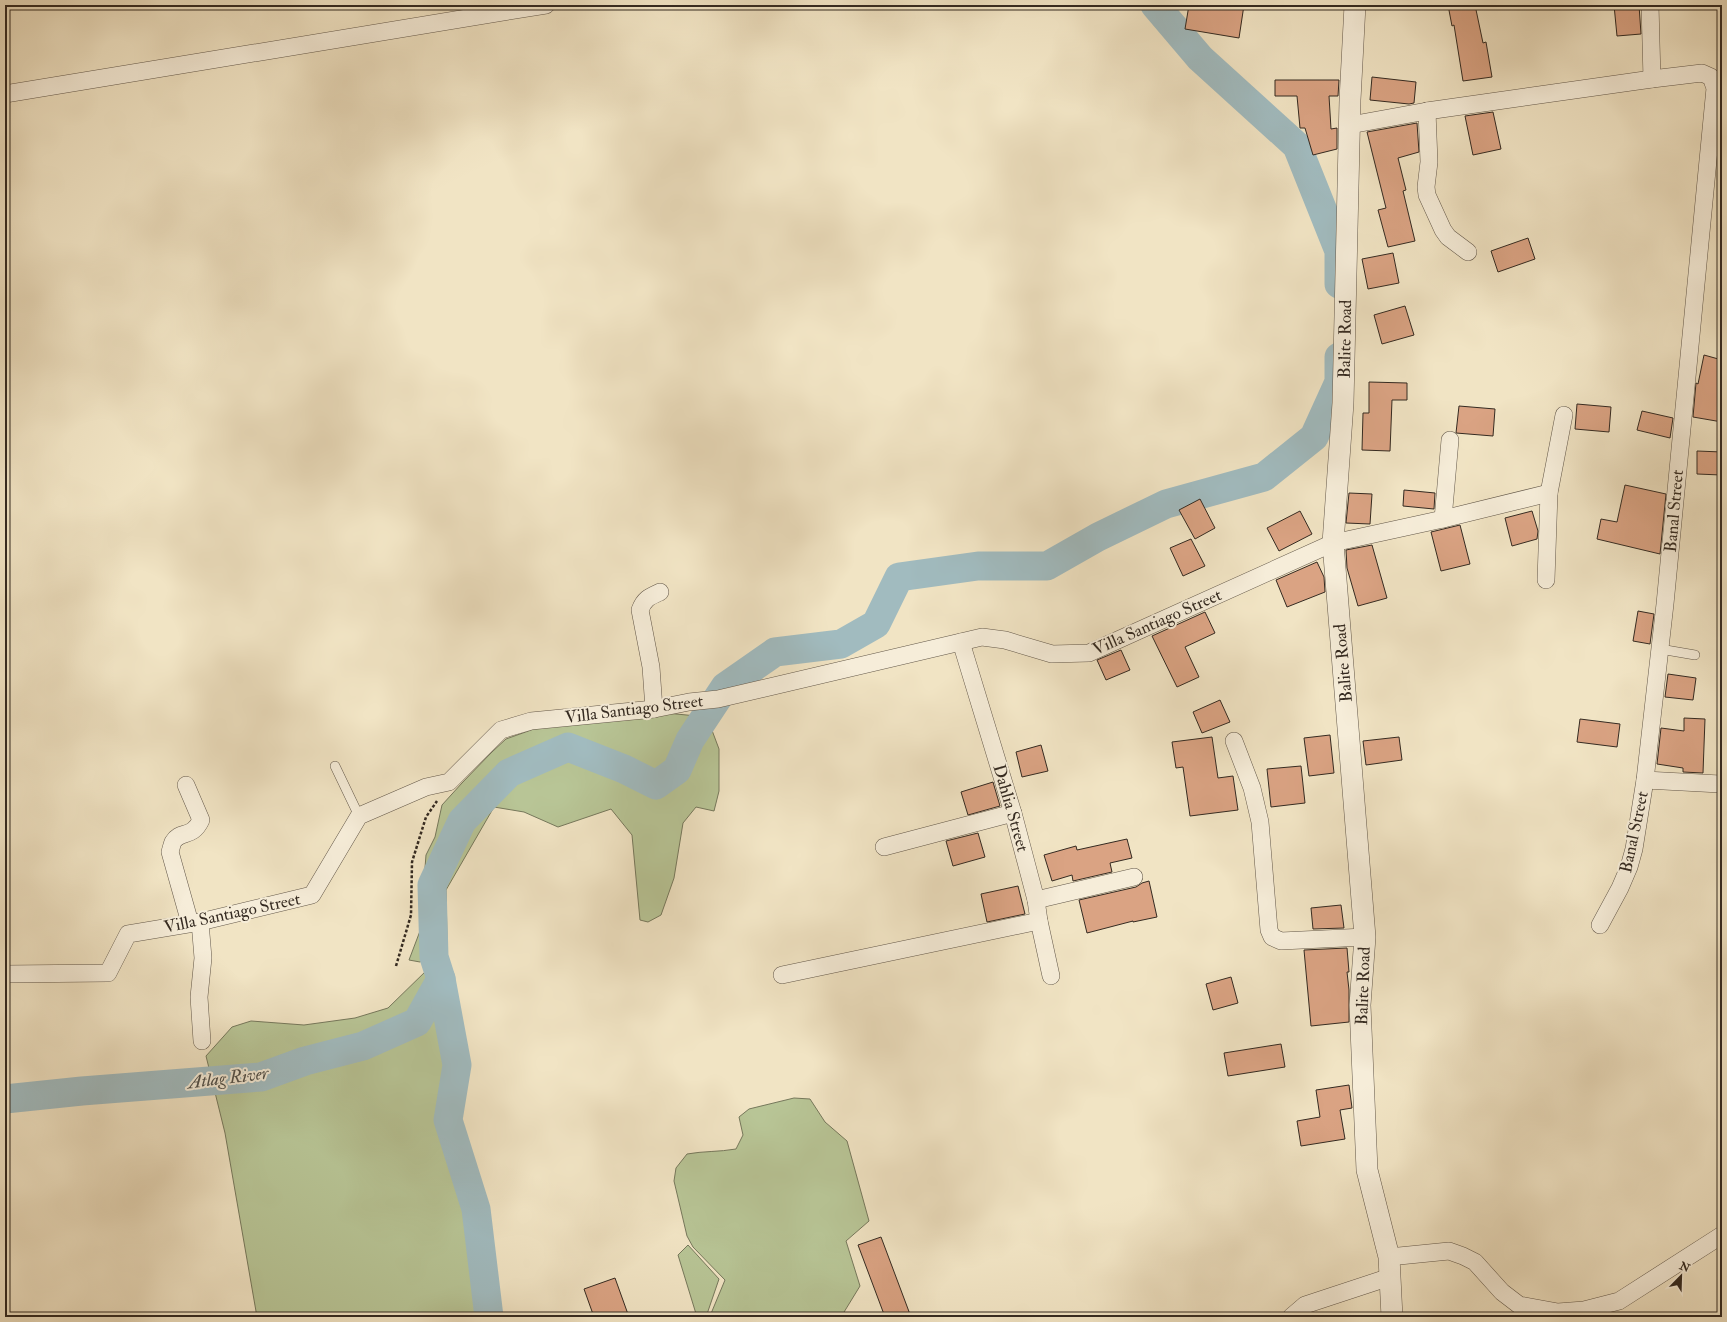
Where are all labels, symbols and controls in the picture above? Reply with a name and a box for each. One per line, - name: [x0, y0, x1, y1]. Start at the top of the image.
- street label: Balite Road: [1334, 299, 1356, 378]
- street label: Banal Street: [1660, 468, 1688, 553]
- street label: Villa Santiago Street: [1089, 584, 1225, 660]
- street label: Balite Road: [1329, 622, 1357, 703]
- street label: Villa Santiago Street: [564, 690, 705, 728]
- street label: Dahlia Street: [988, 762, 1034, 855]
- street label: Banal Street: [1615, 789, 1653, 875]
- street label: Villa Santiago Street: [162, 888, 303, 938]
- street label: Balite Road: [1351, 946, 1375, 1026]
- water label: Atlag River: [184, 1061, 271, 1095]
- north arrow: [1661, 1256, 1701, 1296]
- text: N: [1677, 1259, 1693, 1276]

